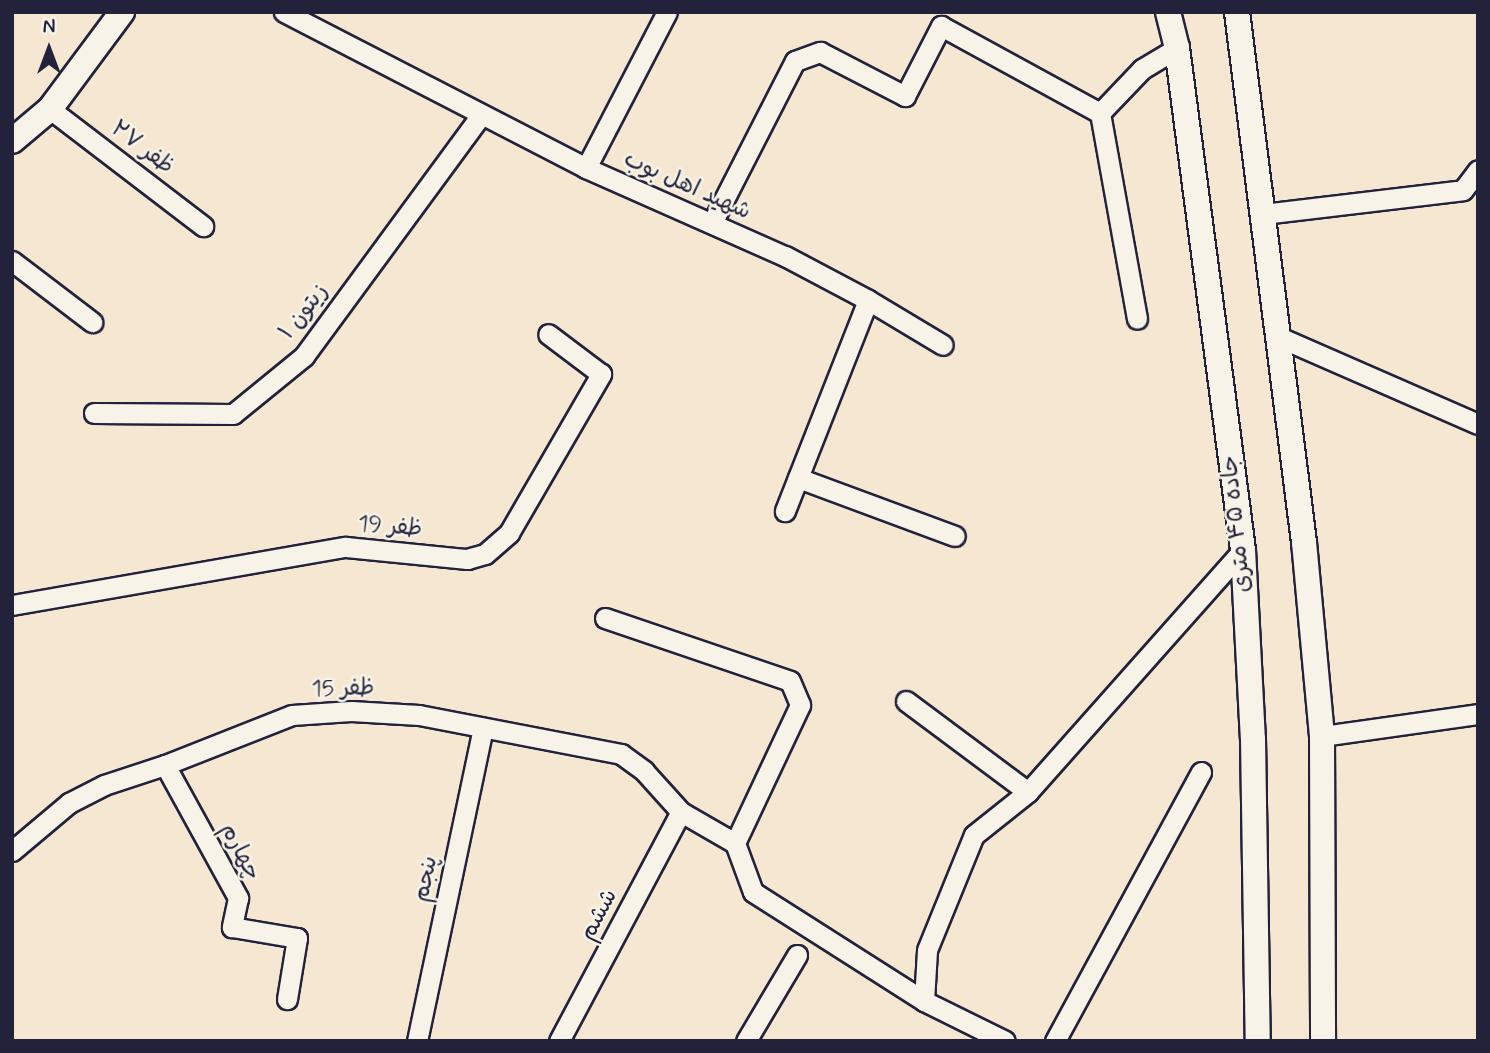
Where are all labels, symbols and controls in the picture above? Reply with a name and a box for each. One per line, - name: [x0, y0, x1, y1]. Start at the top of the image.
- north arrow: [14, 14, 84, 84]
- text: N: [43, 15, 55, 40]
- street label: ظفر ۲۷: [105, 115, 179, 181]
- street label: شهید اهل بوب: [619, 146, 755, 226]
- street label: زیتون ۱: [274, 278, 334, 346]
- street label: جاده ۴۵ متری: [1216, 454, 1258, 594]
- street label: ظفر 19: [357, 510, 423, 544]
- street label: ظفر 15: [311, 675, 375, 703]
- street label: چهارم: [214, 819, 266, 885]
- street label: پنجم: [408, 853, 444, 905]
- street label: ششم: [574, 885, 624, 945]

